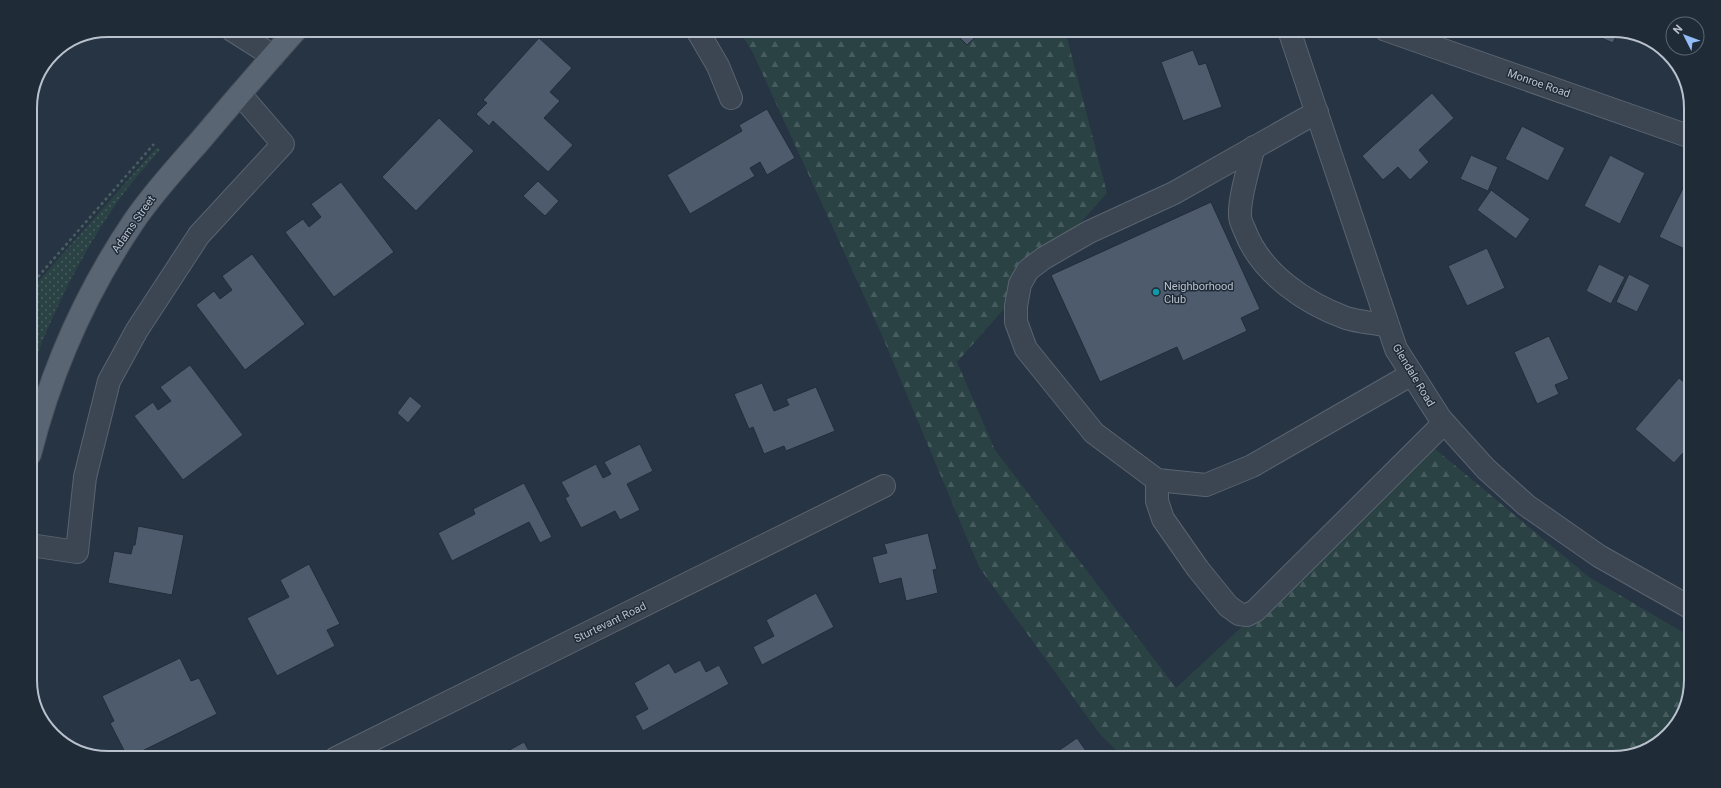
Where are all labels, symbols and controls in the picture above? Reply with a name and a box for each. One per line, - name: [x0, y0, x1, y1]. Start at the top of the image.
- north arrow: [1665, 16, 1705, 56]
- text: N: [1671, 22, 1686, 37]
- street label: Monroe Road: [1506, 67, 1572, 100]
- street label: Adams Street: [109, 193, 158, 255]
- place label: Neighborhood Club: [1164, 280, 1234, 306]
- marker: Neighborhood Club: [1151, 287, 1161, 297]
- street label: Glendale Road: [1390, 342, 1437, 409]
- street label: Sturtevant Road: [572, 599, 648, 645]

